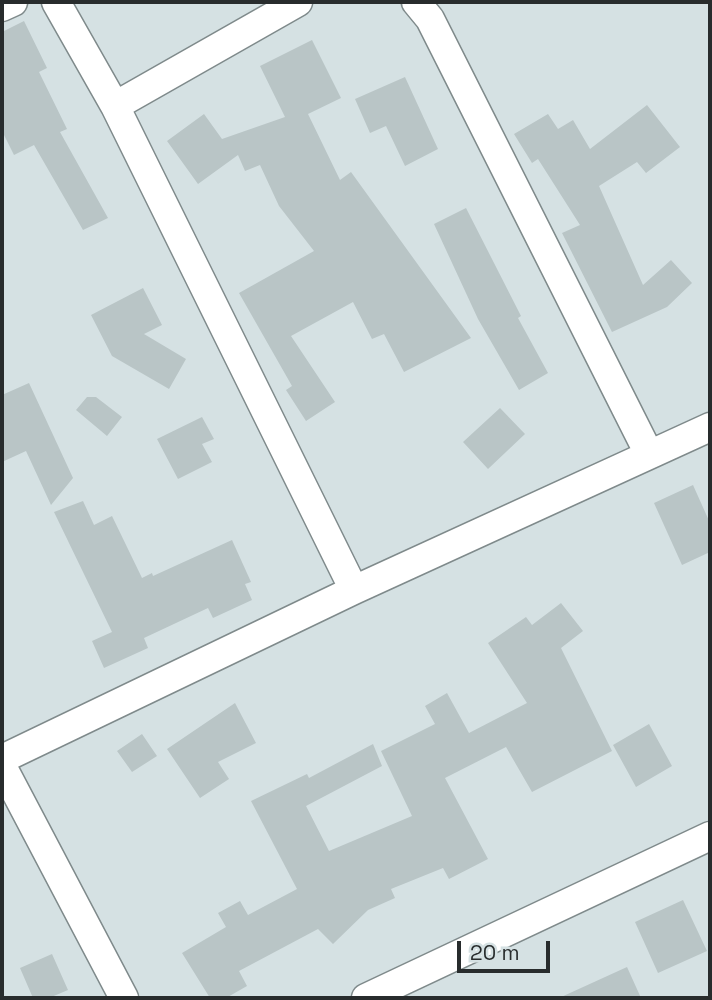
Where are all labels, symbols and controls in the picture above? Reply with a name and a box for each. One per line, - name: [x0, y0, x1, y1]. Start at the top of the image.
- scale bar: [460, 926, 553, 970]
- text: 20 m: [470, 939, 520, 966]

